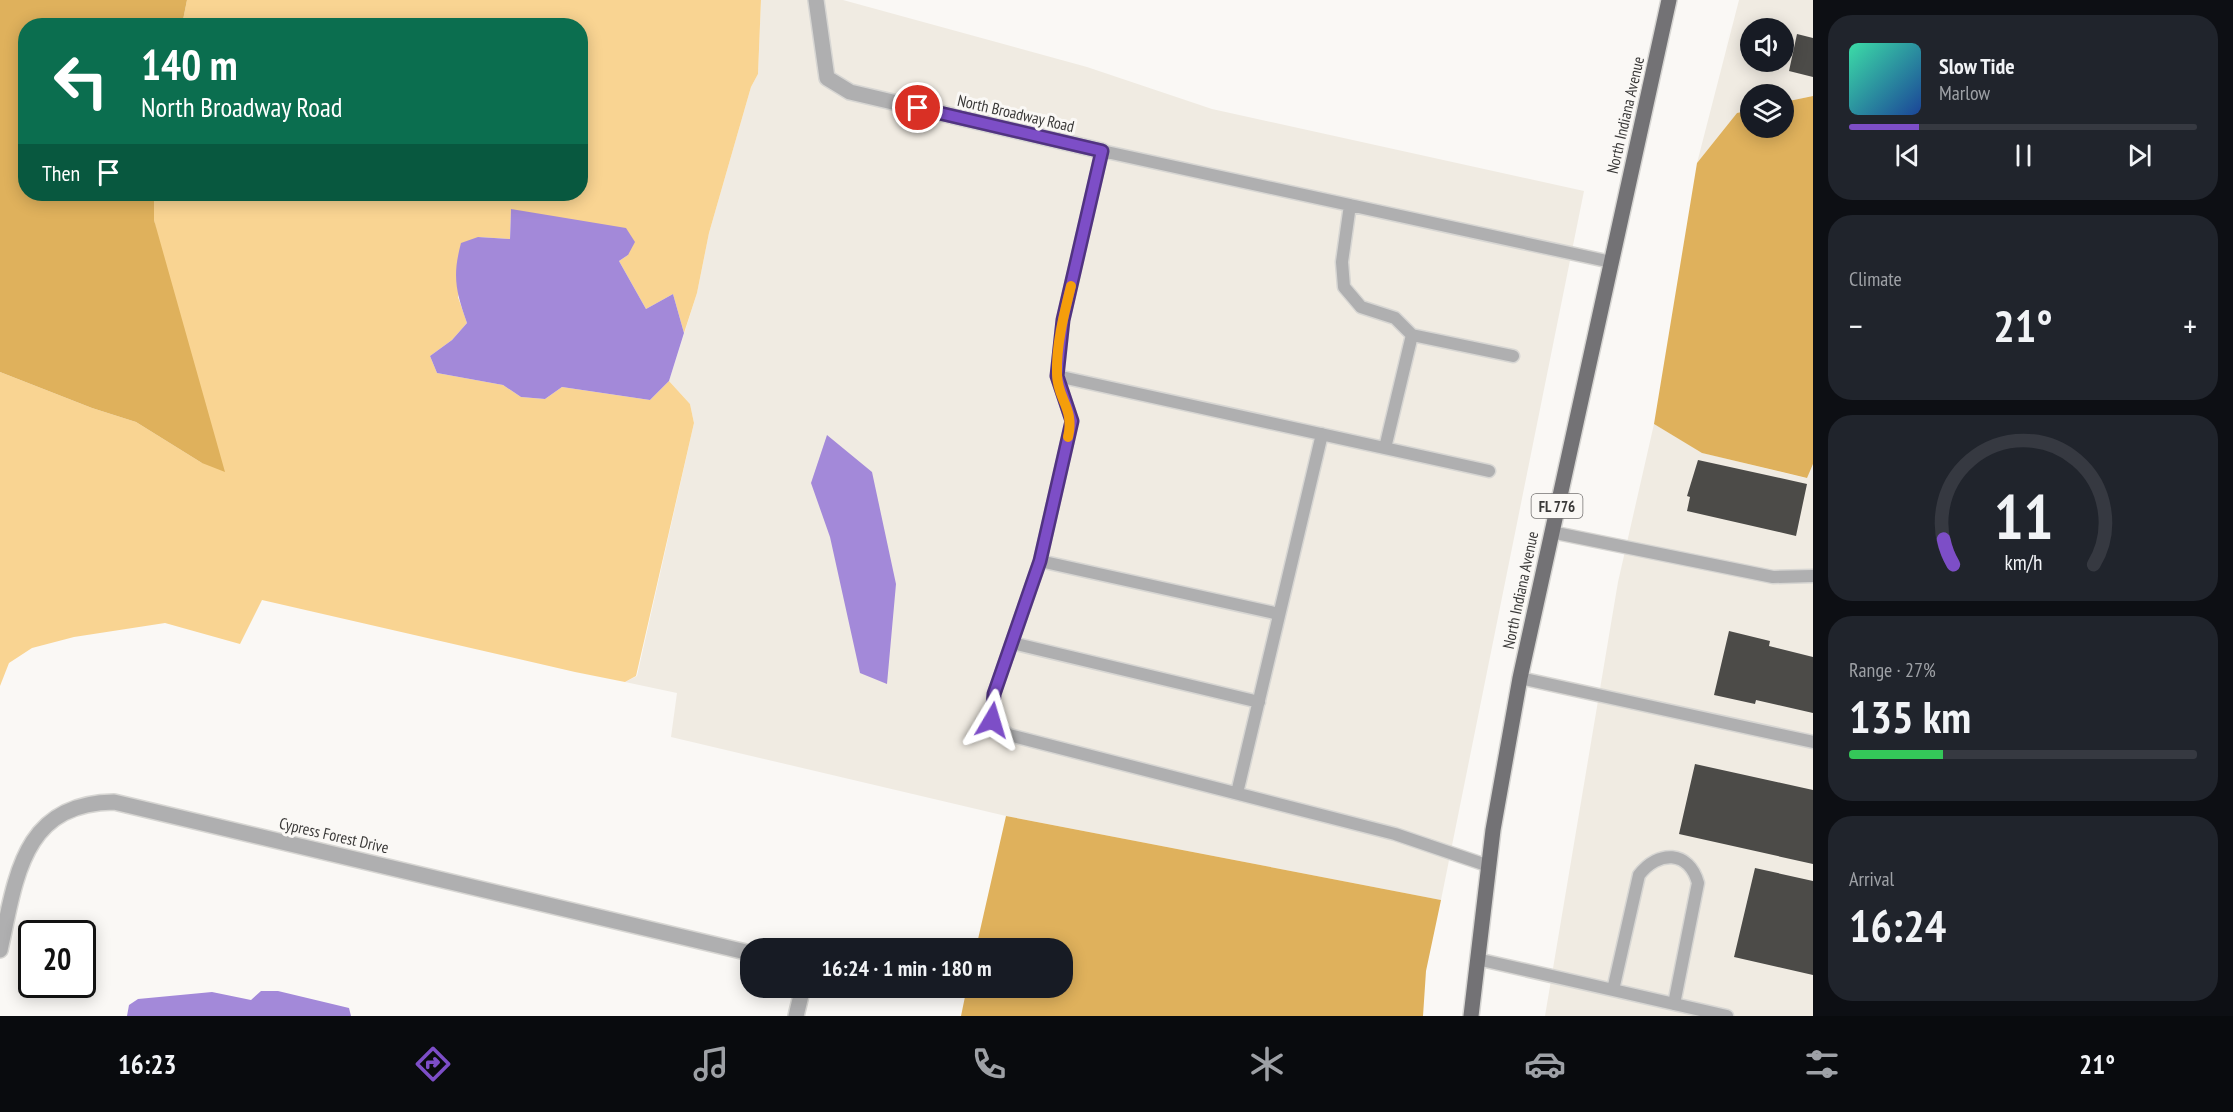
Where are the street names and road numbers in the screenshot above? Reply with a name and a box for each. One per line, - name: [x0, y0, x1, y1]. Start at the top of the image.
- street label: North Indiana Avenue: [1602, 55, 1648, 175]
- street label: North Broadway Road: [956, 90, 1076, 136]
- road number: FL 776: [1532, 494, 1582, 518]
- street label: North Indiana Avenue: [1498, 529, 1542, 651]
- street label: Cypress Forest Drive: [277, 813, 391, 857]

